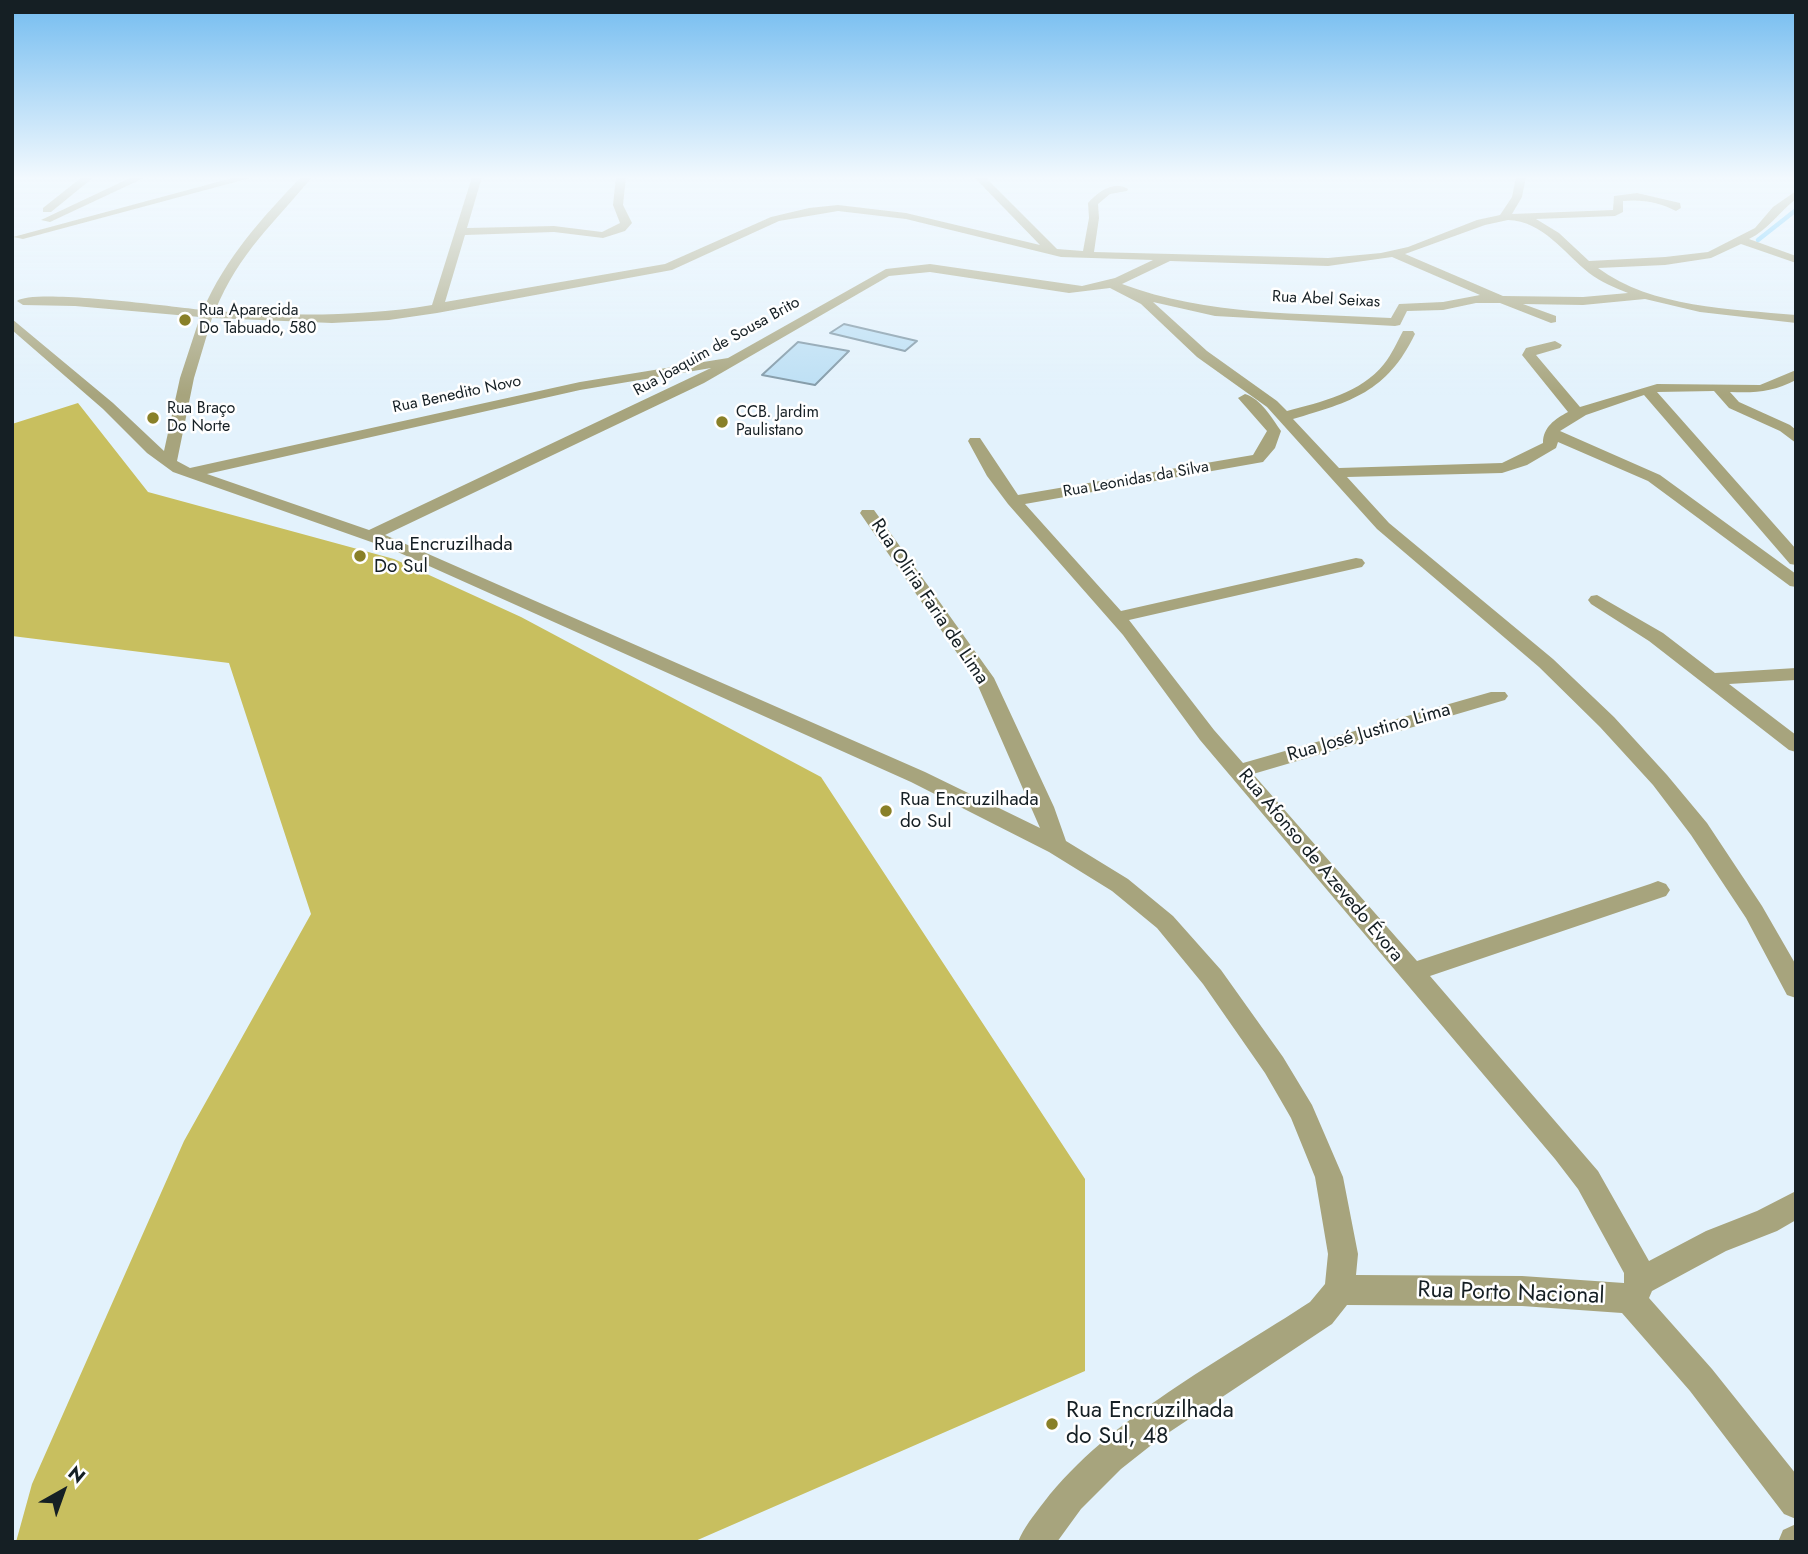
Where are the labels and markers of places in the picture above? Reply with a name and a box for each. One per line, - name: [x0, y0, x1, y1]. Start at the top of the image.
- place label: Rua Aparecida Do Tabuado, 580: [199, 301, 316, 339]
- marker: Rua Aparecida Do Tabuado, 580: [177, 312, 193, 328]
- place label: Rua Braço Do Norte: [167, 399, 235, 437]
- place label: CCB. Jardim Paulistano: [736, 403, 819, 441]
- marker: Rua Braço Do Norte: [145, 410, 161, 426]
- marker: CCB. Jardim Paulistano: [714, 414, 730, 430]
- place label: Rua Encruzilhada Do Sul: [374, 534, 513, 578]
- marker: Rua Encruzilhada Do Sul: [352, 548, 368, 564]
- place label: Rua Encruzilhada do Sul: [900, 789, 1039, 833]
- marker: Rua Encruzilhada do Sul: [878, 803, 894, 819]
- place label: Rua Encruzilhada do Sul, 48: [1066, 1397, 1234, 1451]
- marker: Rua Encruzilhada do Sul, 48: [1044, 1416, 1060, 1432]

